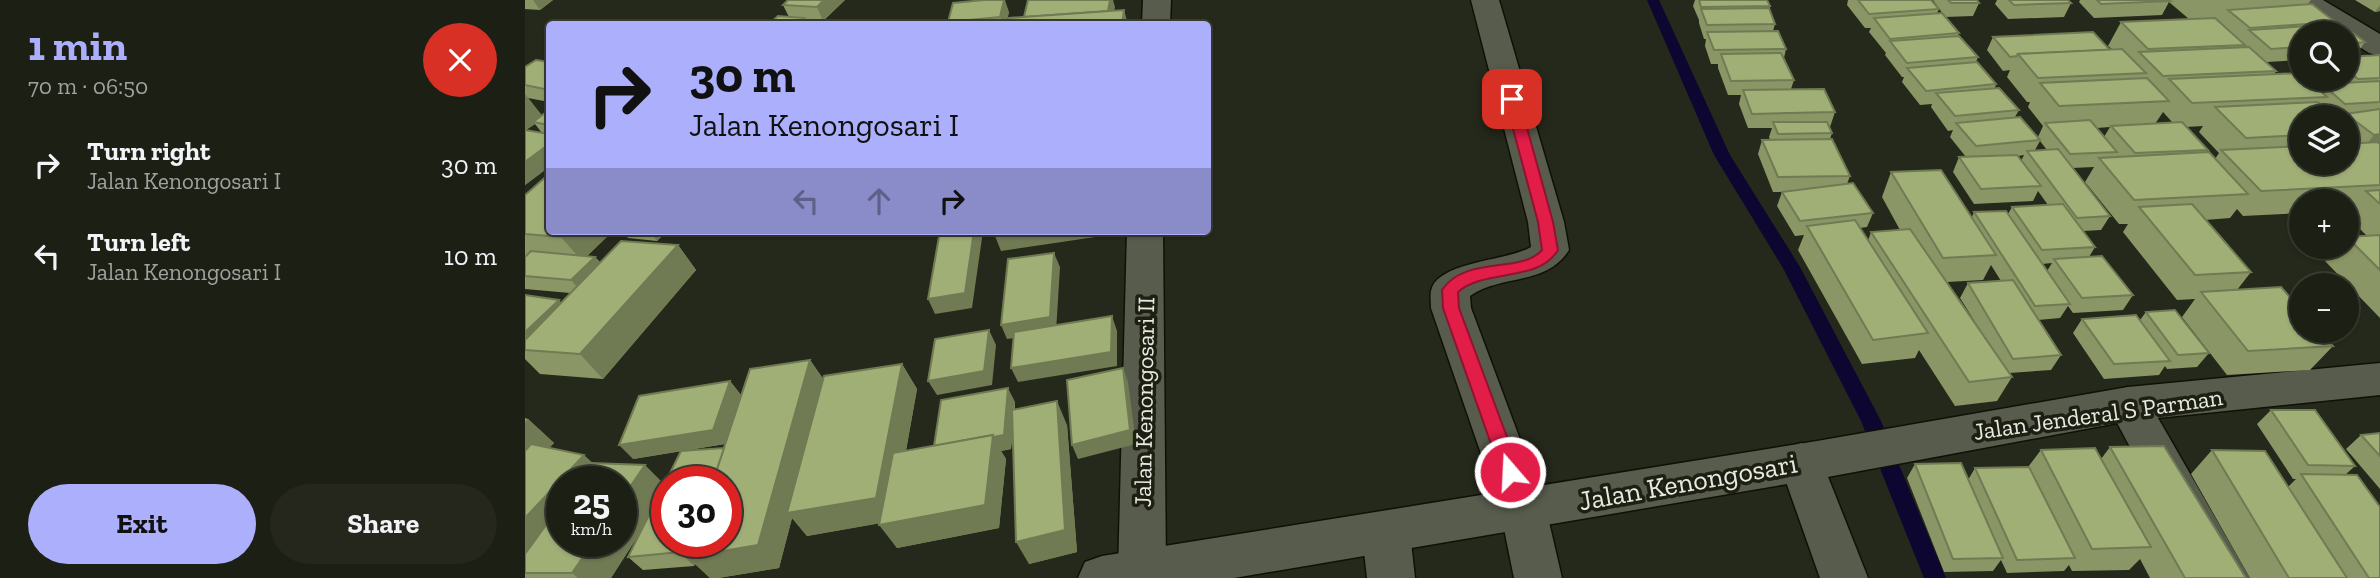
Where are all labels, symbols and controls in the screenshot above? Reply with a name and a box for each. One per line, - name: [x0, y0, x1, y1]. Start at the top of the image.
- text: 1 min: [28, 20, 127, 71]
- map controls: [2289, 21, 2359, 343]
- button: search: [2289, 21, 2359, 91]
- button: close: [423, 23, 497, 97]
- text: 30 m: [689, 46, 795, 105]
- icon: right: [574, 49, 665, 140]
- pin: [1482, 69, 1542, 129]
- text: 70 m · 06:50: [28, 72, 148, 100]
- icon: arrive: [1493, 80, 1531, 118]
- button: layers: [2289, 105, 2359, 175]
- text: Jalan Kenongosari I: [689, 106, 959, 144]
- text: Turn right: [87, 135, 210, 167]
- icon: right: [28, 146, 66, 184]
- text: 30 m: [441, 149, 497, 181]
- text: Jalan Kenongosari I: [87, 167, 281, 195]
- icon: left: [787, 182, 825, 220]
- icon: ahead: [860, 182, 898, 220]
- icon: right: [933, 182, 971, 220]
- button: +: [2289, 189, 2359, 259]
- text: Turn left: [87, 226, 190, 258]
- icon: left: [28, 237, 66, 275]
- text: 10 m: [444, 240, 497, 272]
- text: Jalan Kenongosari I: [87, 258, 281, 286]
- button: −: [2289, 273, 2359, 343]
- street label: Jalan Kenongosari II: [1128, 297, 1160, 507]
- street label: Jalan Jenderal S Parman: [1971, 382, 2225, 446]
- position arrow: [1473, 435, 1547, 509]
- street label: Jalan Kenongosari: [1576, 447, 1800, 517]
- speed limit sign: 30: [651, 466, 742, 557]
- text: 25: [573, 481, 610, 523]
- button: Exit: [28, 484, 256, 564]
- button: Share: [270, 484, 497, 564]
- text: km/h: [571, 518, 612, 540]

